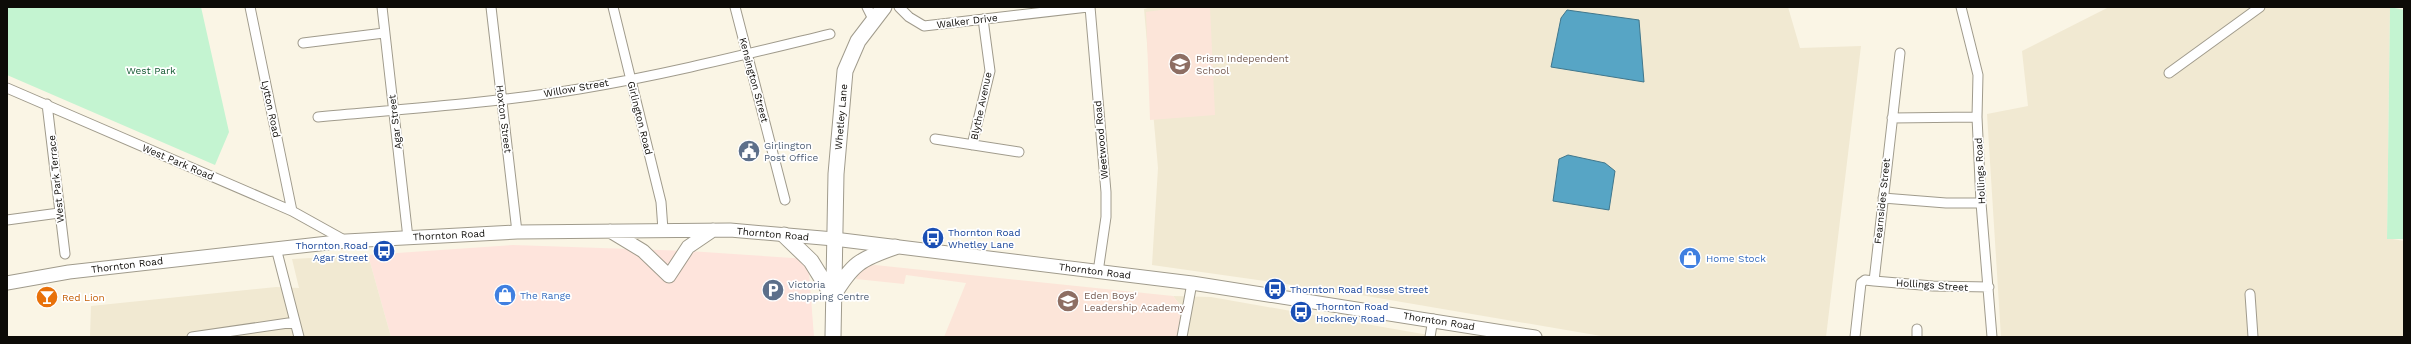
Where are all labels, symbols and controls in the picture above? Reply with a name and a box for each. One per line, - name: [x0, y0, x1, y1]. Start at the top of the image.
- street label: Walker Drive: [936, 12, 998, 30]
- street label: Kensington Street: [737, 36, 771, 124]
- school or university icon: Prism Independent School: [1167, 51, 1193, 77]
- place label: Prism Independent School: [1196, 53, 1290, 76]
- park label: West Park: [126, 65, 176, 76]
- street label: Blythe Avenue: [968, 71, 994, 141]
- street label: Willow Street: [543, 77, 610, 99]
- street label: Lytton Road: [260, 79, 282, 139]
- street label: Girlington Road: [626, 80, 654, 156]
- street label: Whetley Lane: [833, 83, 849, 150]
- street label: Hoxton Street: [494, 84, 514, 154]
- street label: Agar Street: [386, 93, 404, 150]
- street label: Weetwood Road: [1092, 100, 1110, 180]
- street label: West Park Terrace: [46, 134, 66, 223]
- street label: Hollings Road: [1973, 137, 1987, 205]
- public building icon: Girlington Post Office: [736, 138, 762, 164]
- place label: Girlington Post Office: [764, 140, 818, 163]
- street label: West Park Road: [140, 142, 216, 182]
- street label: Fearnsides Street: [1872, 157, 1892, 244]
- street label: Thornton Road: [736, 225, 810, 243]
- bus stop icon: Thornton Road Whetley Lane: [920, 225, 946, 251]
- place label: Thornton Road Whetley Lane: [948, 227, 1020, 250]
- street label: Thornton Road: [413, 228, 485, 242]
- bus stop icon: Thornton Road Agar Street: [371, 238, 397, 264]
- place label: Thornton Road Agar Street: [296, 240, 369, 263]
- shop icon: Home Stock: [1677, 245, 1703, 271]
- place label: Home Stock: [1706, 253, 1766, 264]
- street label: Thornton Road: [90, 255, 164, 275]
- street label: Thornton Road: [1058, 261, 1132, 281]
- bus stop icon: Thornton Road Rosse Street: [1262, 276, 1288, 302]
- parking icon: Victoria Shopping Centre: [760, 277, 786, 303]
- street label: Hollings Street: [1896, 277, 1969, 293]
- place label: Victoria Shopping Centre: [788, 279, 870, 302]
- shop icon: The Range: [492, 282, 518, 308]
- bar icon: Red Lion: [34, 284, 60, 310]
- place label: Thornton Road Rosse Street: [1290, 284, 1429, 295]
- school or university icon: Eden Boys' Leadership Academy: [1055, 288, 1081, 314]
- place label: The Range: [520, 290, 571, 301]
- place label: Eden Boys' Leadership Academy: [1084, 290, 1186, 313]
- place label: Red Lion: [62, 292, 105, 303]
- bus stop icon: Thornton Road Hockney Road: [1288, 299, 1314, 325]
- place label: Thornton Road Hockney Road: [1316, 301, 1388, 324]
- street label: Thornton Road: [1402, 310, 1476, 332]

